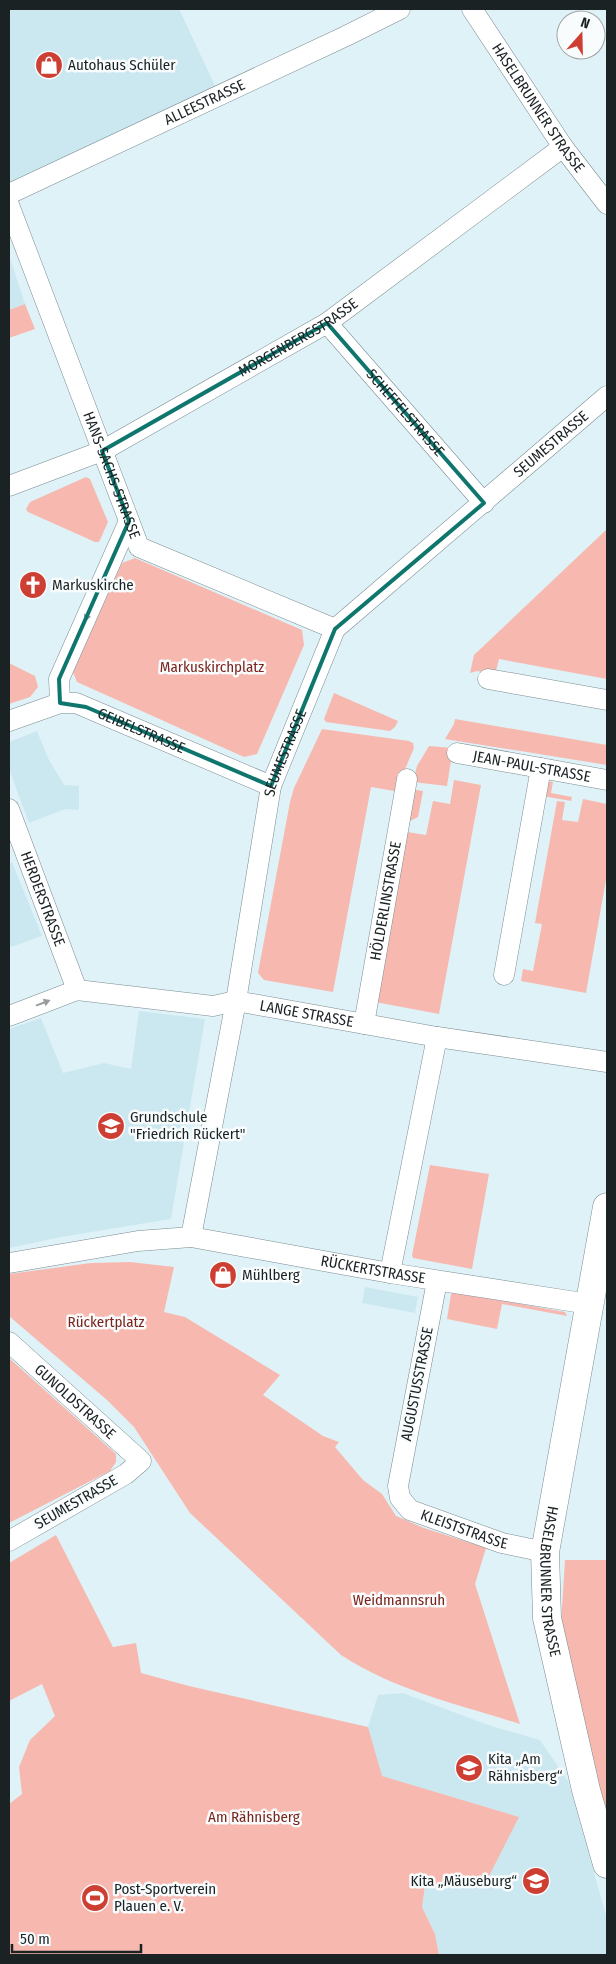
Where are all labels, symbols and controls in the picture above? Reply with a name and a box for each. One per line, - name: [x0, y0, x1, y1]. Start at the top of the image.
- north arrow: [556, 10, 606, 60]
- text: N: [578, 14, 592, 33]
- street label: HASELBRUNNER STRASSE: [488, 40, 588, 176]
- shop icon: Autohaus Schüler: [34, 50, 64, 80]
- place label: Autohaus Schüler: [68, 56, 176, 74]
- street label: ALLEESTRASSE: [161, 76, 248, 129]
- street label: MORGENBERGSTRASSE: [235, 294, 361, 381]
- street label: SCHEFFELSTRASSE: [362, 365, 448, 460]
- street label: SEUMESTRASSE: [510, 407, 592, 481]
- street label: HANS-SACHS-STRASSE: [79, 409, 144, 541]
- church icon: Markuskirche: [18, 570, 48, 600]
- place label: Markuskirche: [52, 576, 134, 594]
- one-way arrow: [84, 607, 92, 621]
- park label: Markuskirchplatz: [160, 658, 264, 676]
- street label: GEIBELSTRASSE: [95, 704, 188, 757]
- street label: SEUMESTRASSE: [260, 706, 310, 798]
- street label: JEAN-PAUL-STRASSE: [472, 747, 592, 786]
- street label: HÖLDERLINSTRASSE: [366, 840, 405, 962]
- street label: HERDERSTRASSE: [17, 849, 69, 949]
- street label: LANGE STRASSE: [258, 996, 355, 1031]
- one-way arrow: [36, 998, 50, 1006]
- place label: Grundschule "Friedrich Rückert": [130, 1108, 245, 1143]
- school or university icon: Grundschule "Friedrich Rückert": [96, 1111, 126, 1141]
- street label: RÜCKERTSTRASSE: [319, 1252, 427, 1287]
- shop icon: Mühlberg: [208, 1260, 238, 1290]
- place label: Mühlberg: [242, 1266, 300, 1284]
- park label: Rückertplatz: [68, 1313, 145, 1331]
- street label: AUGUSTUSSTRASSE: [397, 1325, 437, 1443]
- street label: GUNOLDSTRASSE: [31, 1360, 119, 1443]
- street label: SEUMESTRASSE: [31, 1471, 121, 1533]
- street label: HASELBRUNNER STRASSE: [536, 1505, 565, 1659]
- street label: KLEISTSTRASSE: [418, 1506, 509, 1553]
- park label: Weidmannsruh: [353, 1591, 445, 1609]
- place label: Kita „Am Rähnisberg“: [488, 1750, 563, 1785]
- school or university icon: Kita „Am Rähnisberg“: [454, 1753, 484, 1783]
- park label: Am Rähnisberg: [208, 1808, 300, 1826]
- school or university icon: Kita „Mäuseburg“: [521, 1866, 551, 1896]
- place label: Kita „Mäuseburg“: [410, 1872, 517, 1890]
- place label: Post-Sportverein Plauen e. V.: [114, 1880, 216, 1915]
- sports icon: Post-Sportverein Plauen e. V.: [80, 1883, 110, 1913]
- scale bar: [12, 1922, 141, 1954]
- text: 50 m: [20, 1930, 50, 1948]

